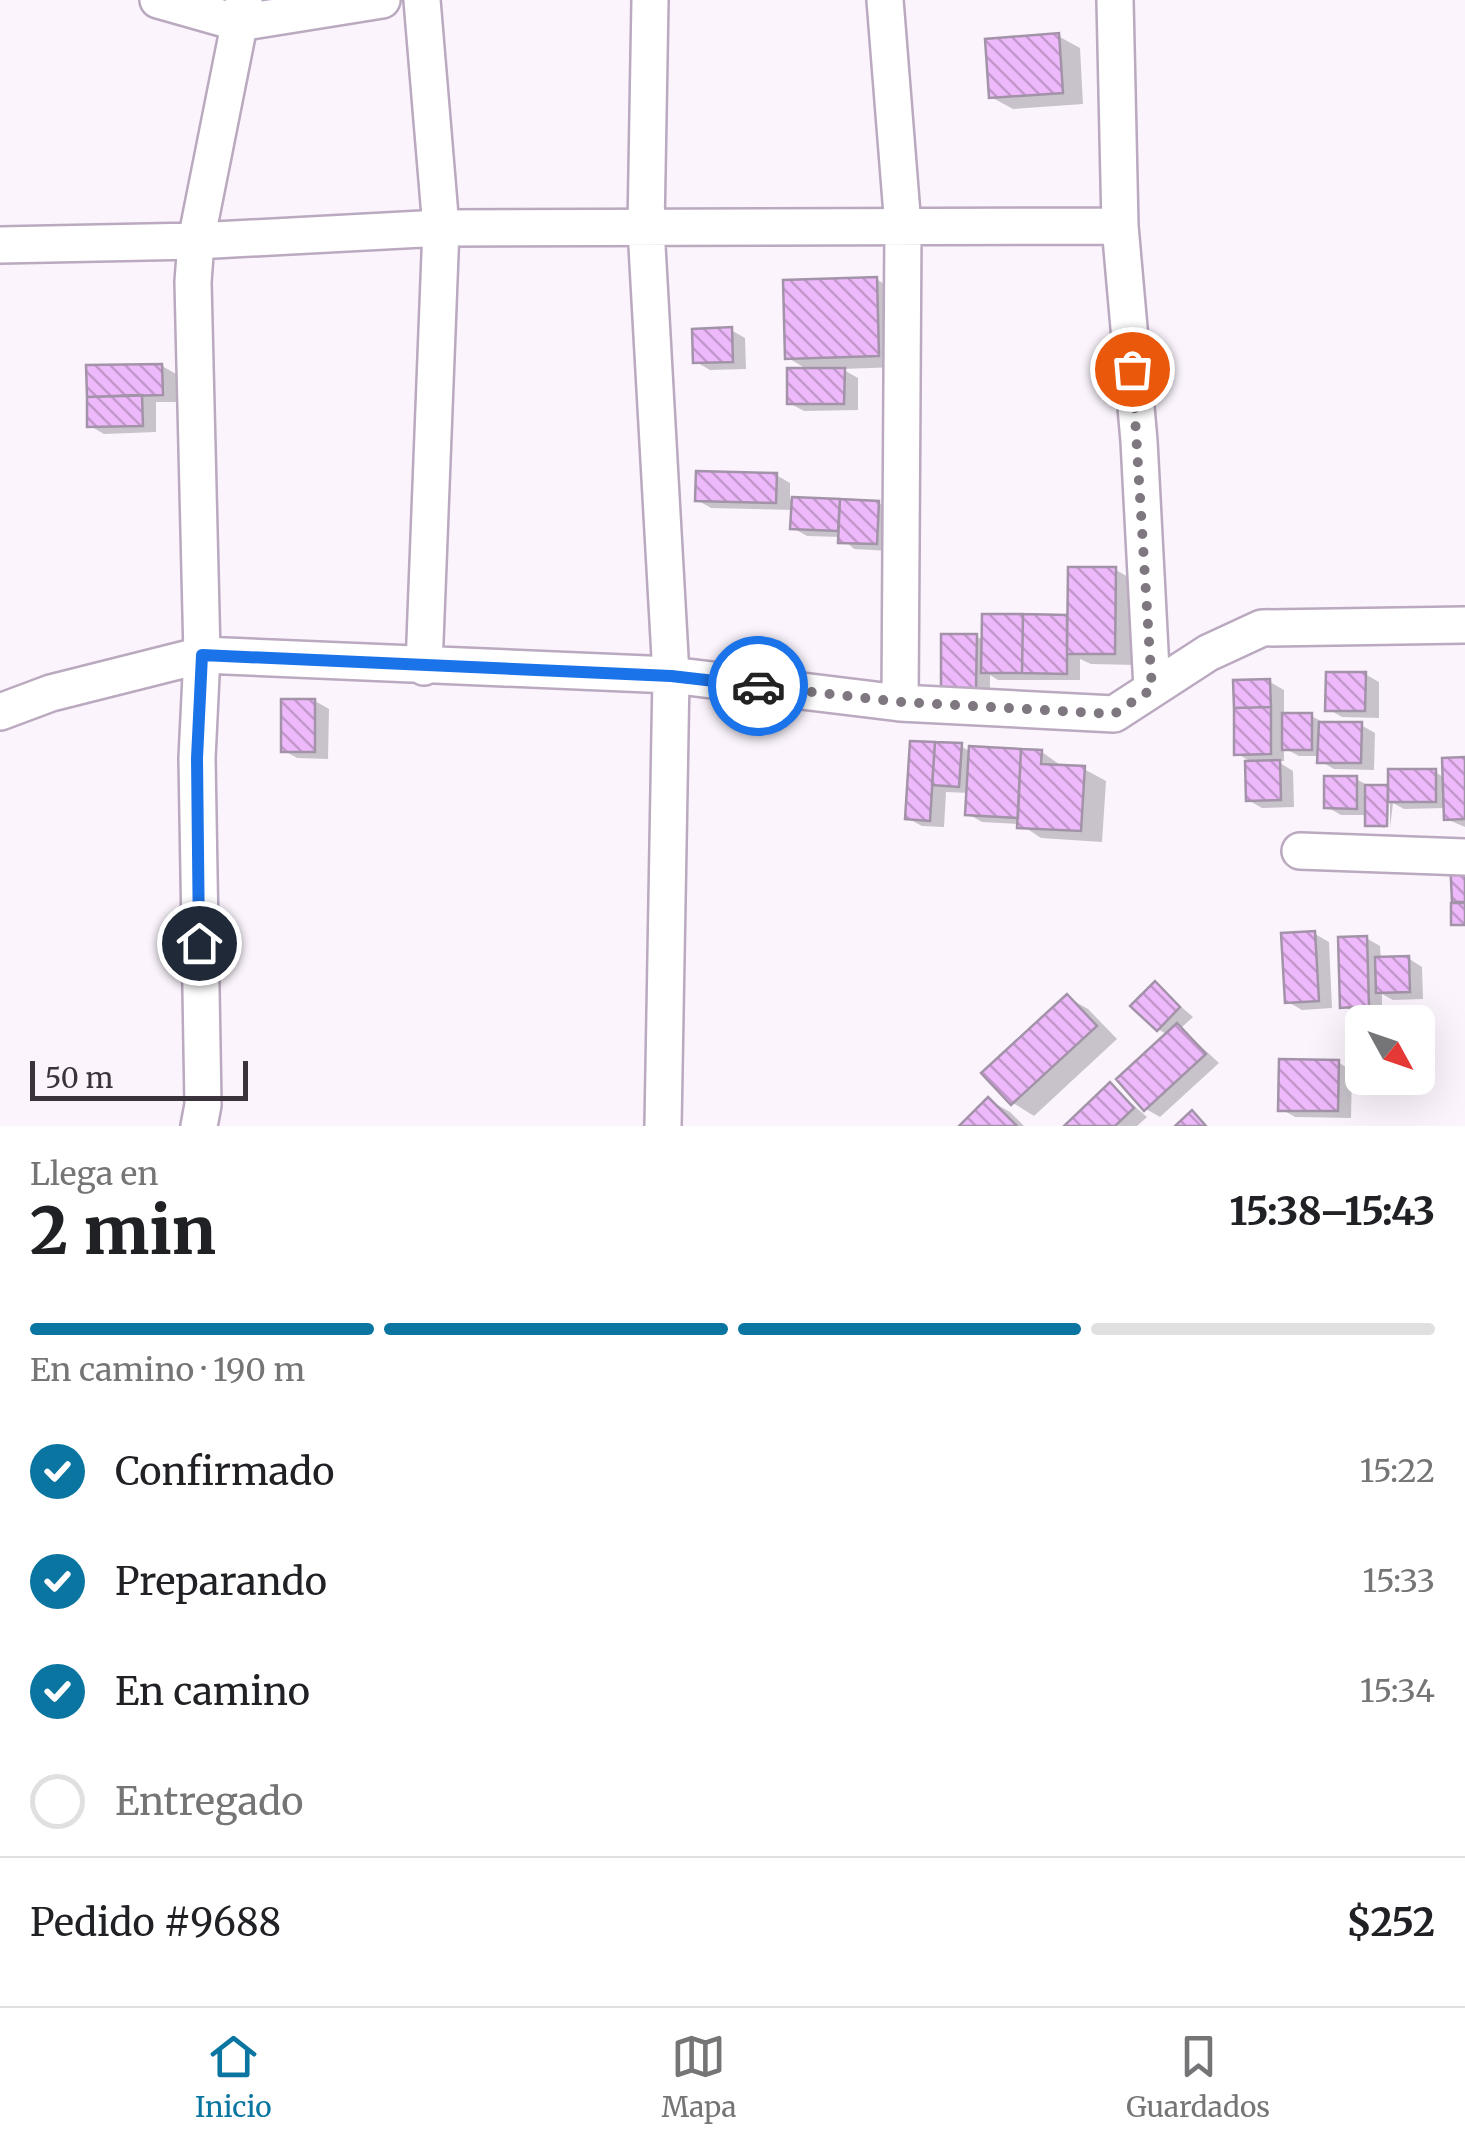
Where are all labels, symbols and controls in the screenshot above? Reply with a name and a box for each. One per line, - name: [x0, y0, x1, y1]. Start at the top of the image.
- pin: [1090, 327, 1175, 412]
- icon: bag: [1105, 342, 1160, 397]
- courier: [708, 636, 808, 736]
- icon: car: [731, 659, 786, 714]
- pin: [157, 901, 242, 986]
- icon: home: [172, 916, 227, 971]
- north arrow: [1345, 1005, 1435, 1095]
- map controls: [1345, 1005, 1435, 1095]
- scale bar: [30, 1056, 248, 1100]
- text: 50 m: [45, 1060, 113, 1096]
- text: Llega en: [30, 1154, 158, 1194]
- text: 15:38–15:43: [1229, 1188, 1435, 1235]
- text: 2 min: [30, 1190, 216, 1272]
- text: En camino · 190 m: [30, 1350, 305, 1390]
- icon: check: [30, 1444, 85, 1499]
- text: Confirmado: [115, 1448, 335, 1495]
- text: 15:22: [1360, 1451, 1435, 1491]
- icon: check: [30, 1554, 85, 1609]
- text: Preparando: [115, 1558, 327, 1605]
- text: 15:33: [1363, 1561, 1435, 1601]
- icon: check: [30, 1664, 85, 1719]
- text: En camino: [115, 1668, 310, 1715]
- text: 15:34: [1360, 1671, 1435, 1711]
- text: Entregado: [115, 1778, 304, 1825]
- text: Pedido #9688: [30, 1899, 281, 1946]
- text: $252: [1346, 1899, 1435, 1946]
- tab: Inicio: [195, 2029, 272, 2125]
- tab: Mapa: [661, 2029, 736, 2125]
- tab: Guardados: [1126, 2029, 1270, 2125]

